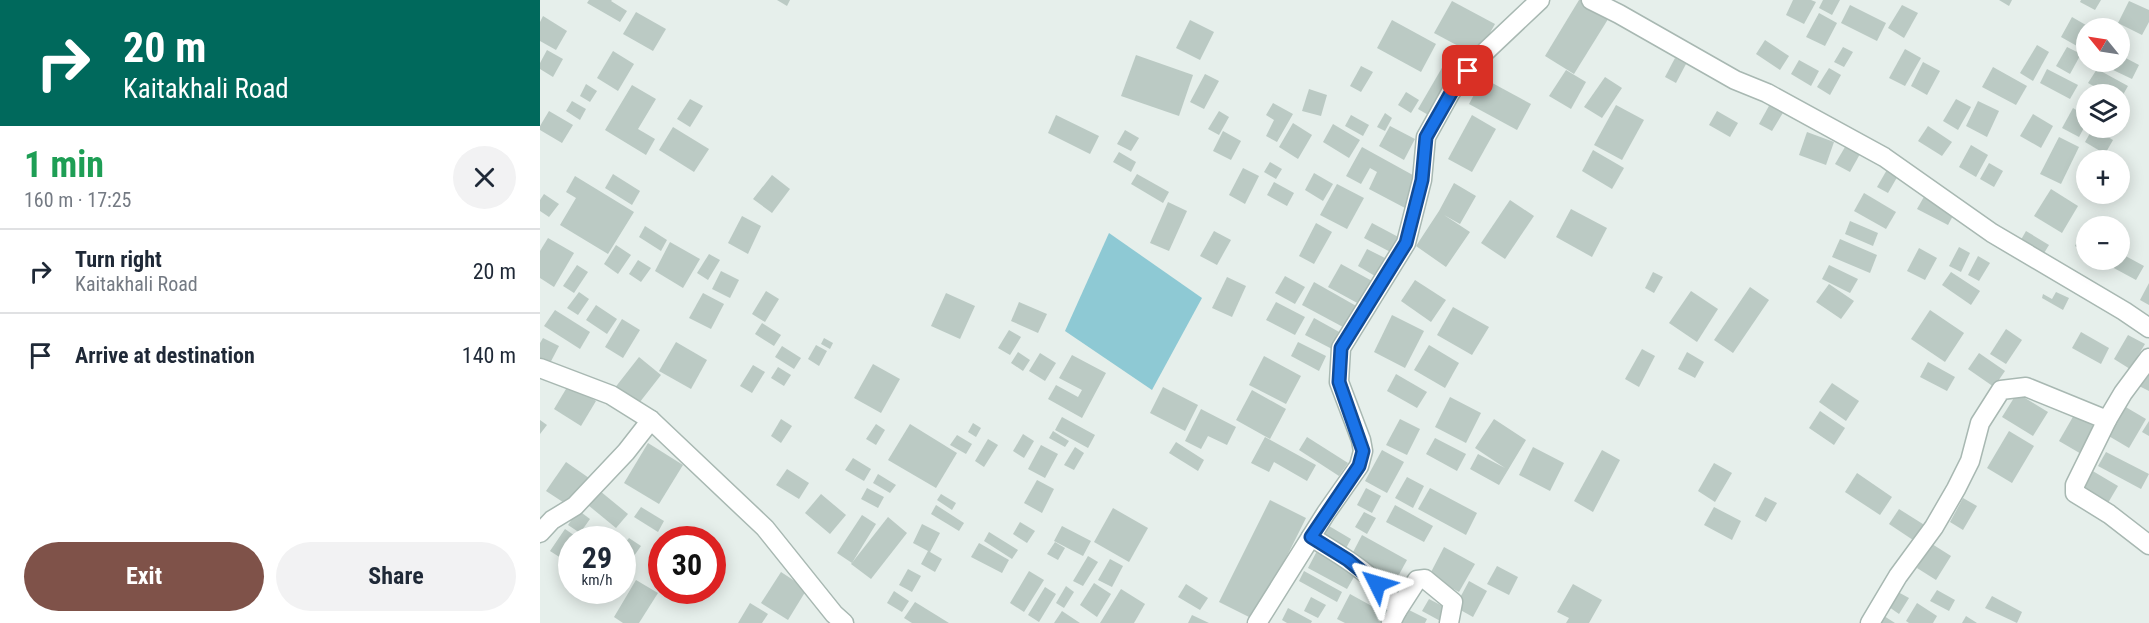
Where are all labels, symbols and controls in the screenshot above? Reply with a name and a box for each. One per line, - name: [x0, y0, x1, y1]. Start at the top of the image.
- north arrow: [2076, 18, 2130, 72]
- map controls: [2076, 18, 2130, 270]
- text: 20 m: [123, 23, 206, 72]
- icon: right: [24, 24, 102, 102]
- pin: [1442, 45, 1493, 96]
- icon: arrive: [1451, 54, 1484, 87]
- text: Kaitakhali Road: [123, 73, 289, 105]
- button: layers: [2076, 84, 2130, 138]
- text: 1 min: [24, 144, 104, 186]
- button: close: [453, 146, 516, 209]
- button: +: [2076, 150, 2130, 204]
- text: 160 m · 17:25: [24, 188, 131, 212]
- button: −: [2076, 216, 2130, 270]
- text: Turn right: [75, 247, 162, 272]
- icon: right: [24, 255, 57, 288]
- text: 20 m: [473, 259, 516, 284]
- text: Kaitakhali Road: [75, 272, 198, 296]
- icon: arrive: [24, 339, 57, 372]
- text: Arrive at destination: [75, 343, 255, 368]
- text: 140 m: [462, 343, 516, 368]
- speed limit sign: 30: [648, 526, 726, 604]
- text: 29: [582, 540, 612, 575]
- button: Exit: [24, 542, 264, 611]
- button: Share: [276, 542, 516, 611]
- position arrow: [1345, 552, 1409, 616]
- text: km/h: [582, 571, 612, 589]

